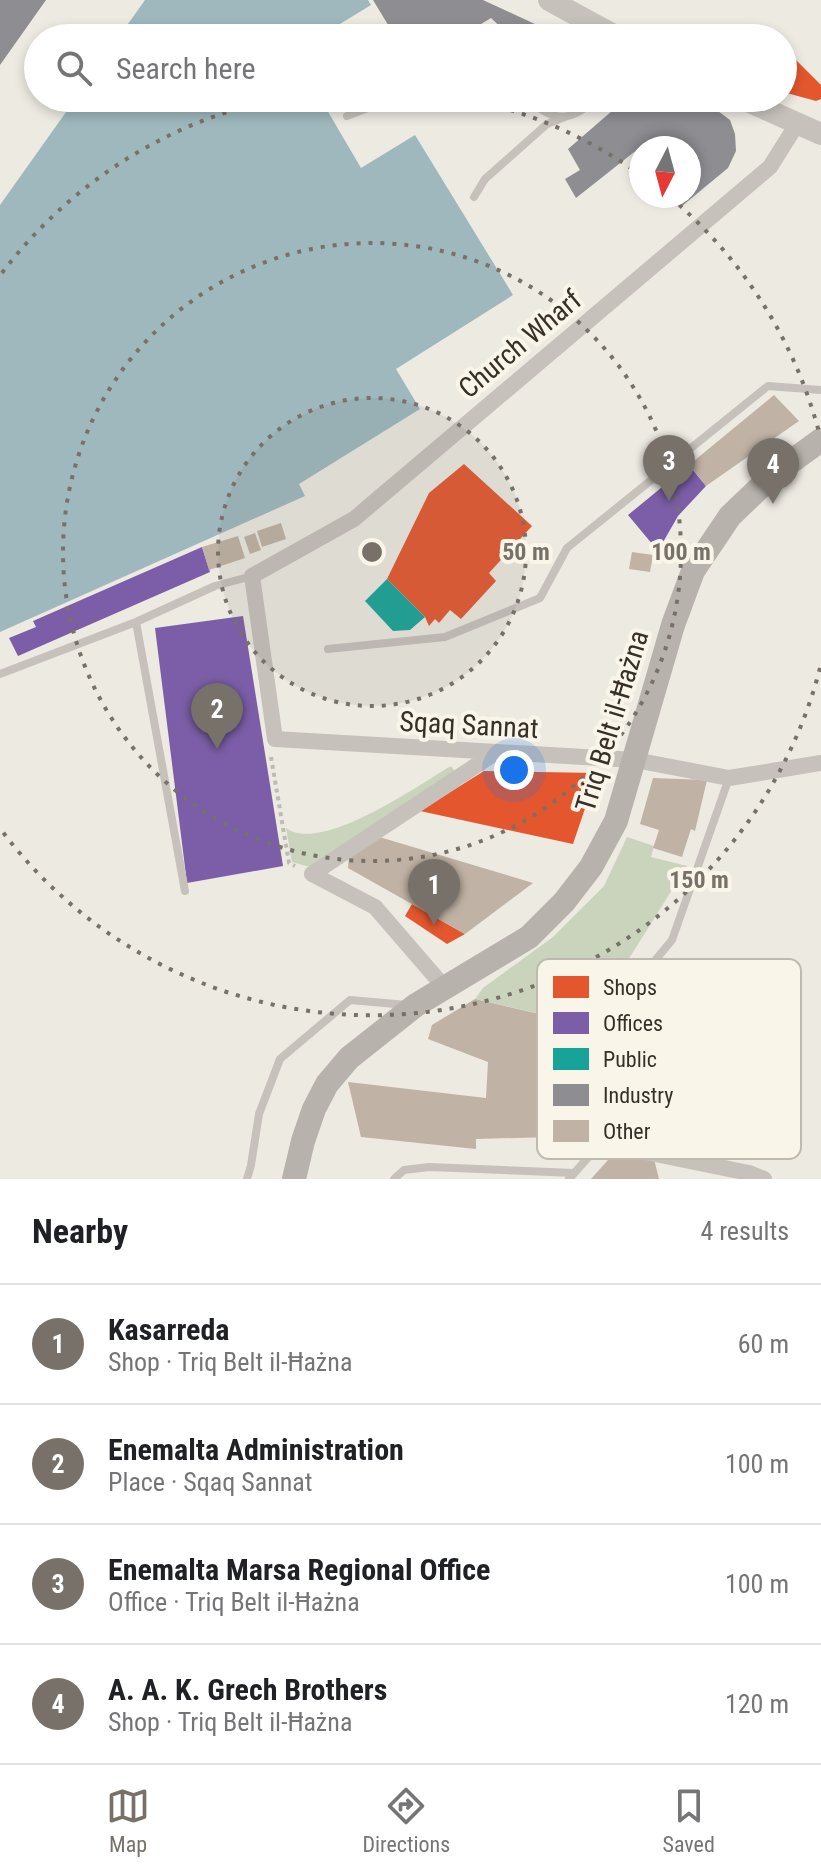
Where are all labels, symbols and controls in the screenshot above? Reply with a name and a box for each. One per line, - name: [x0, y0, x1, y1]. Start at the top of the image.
- search box: [24, 24, 797, 112]
- icon: search: [52, 46, 96, 90]
- text: Search here: [116, 51, 256, 86]
- north arrow: [629, 136, 701, 208]
- street label: Church Wharf: [452, 283, 588, 405]
- pin: 3: [643, 435, 695, 501]
- pin: 4: [747, 438, 799, 504]
- centre of rings: [358, 538, 386, 566]
- text: 50 m: [502, 538, 550, 566]
- text: 100 m: [651, 538, 711, 566]
- street label: Triq Belt il-Ħażna: [569, 626, 655, 816]
- pin: 2: [191, 683, 243, 749]
- street label: Sqaq Sannat: [399, 705, 539, 745]
- your location: [494, 750, 534, 790]
- pin: 1: [408, 859, 460, 925]
- text: 150 m: [669, 866, 729, 894]
- legend: [537, 959, 801, 1159]
- text: Shops: [603, 975, 657, 1000]
- text: Offices: [603, 1011, 663, 1036]
- text: Public: [603, 1047, 657, 1072]
- text: Industry: [603, 1083, 673, 1108]
- text: Other: [603, 1119, 651, 1144]
- text: Nearby: [32, 1211, 128, 1251]
- text: 4 results: [700, 1216, 789, 1246]
- text: Kasarreda: [108, 1312, 229, 1347]
- text: 1: [51, 1329, 65, 1359]
- text: 60 m: [738, 1329, 789, 1359]
- text: Shop · Triq Belt il-Ħażna: [108, 1347, 352, 1377]
- text: Enemalta Administration: [108, 1432, 404, 1467]
- text: 2: [51, 1449, 65, 1479]
- text: 100 m: [725, 1449, 789, 1479]
- text: Place · Sqaq Sannat: [108, 1467, 313, 1497]
- text: Enemalta Marsa Regional Office: [108, 1552, 490, 1587]
- text: 3: [51, 1569, 65, 1599]
- text: 100 m: [725, 1569, 789, 1599]
- text: Office · Triq Belt il-Ħażna: [108, 1587, 360, 1617]
- text: A. A. K. Grech Brothers: [108, 1672, 387, 1707]
- text: 4: [51, 1689, 65, 1719]
- text: 120 m: [725, 1689, 789, 1719]
- text: Shop · Triq Belt il-Ħażna: [108, 1707, 352, 1737]
- tab: Map: [106, 1784, 150, 1857]
- tab: Directions: [362, 1784, 450, 1857]
- tab: Saved: [663, 1784, 715, 1857]

